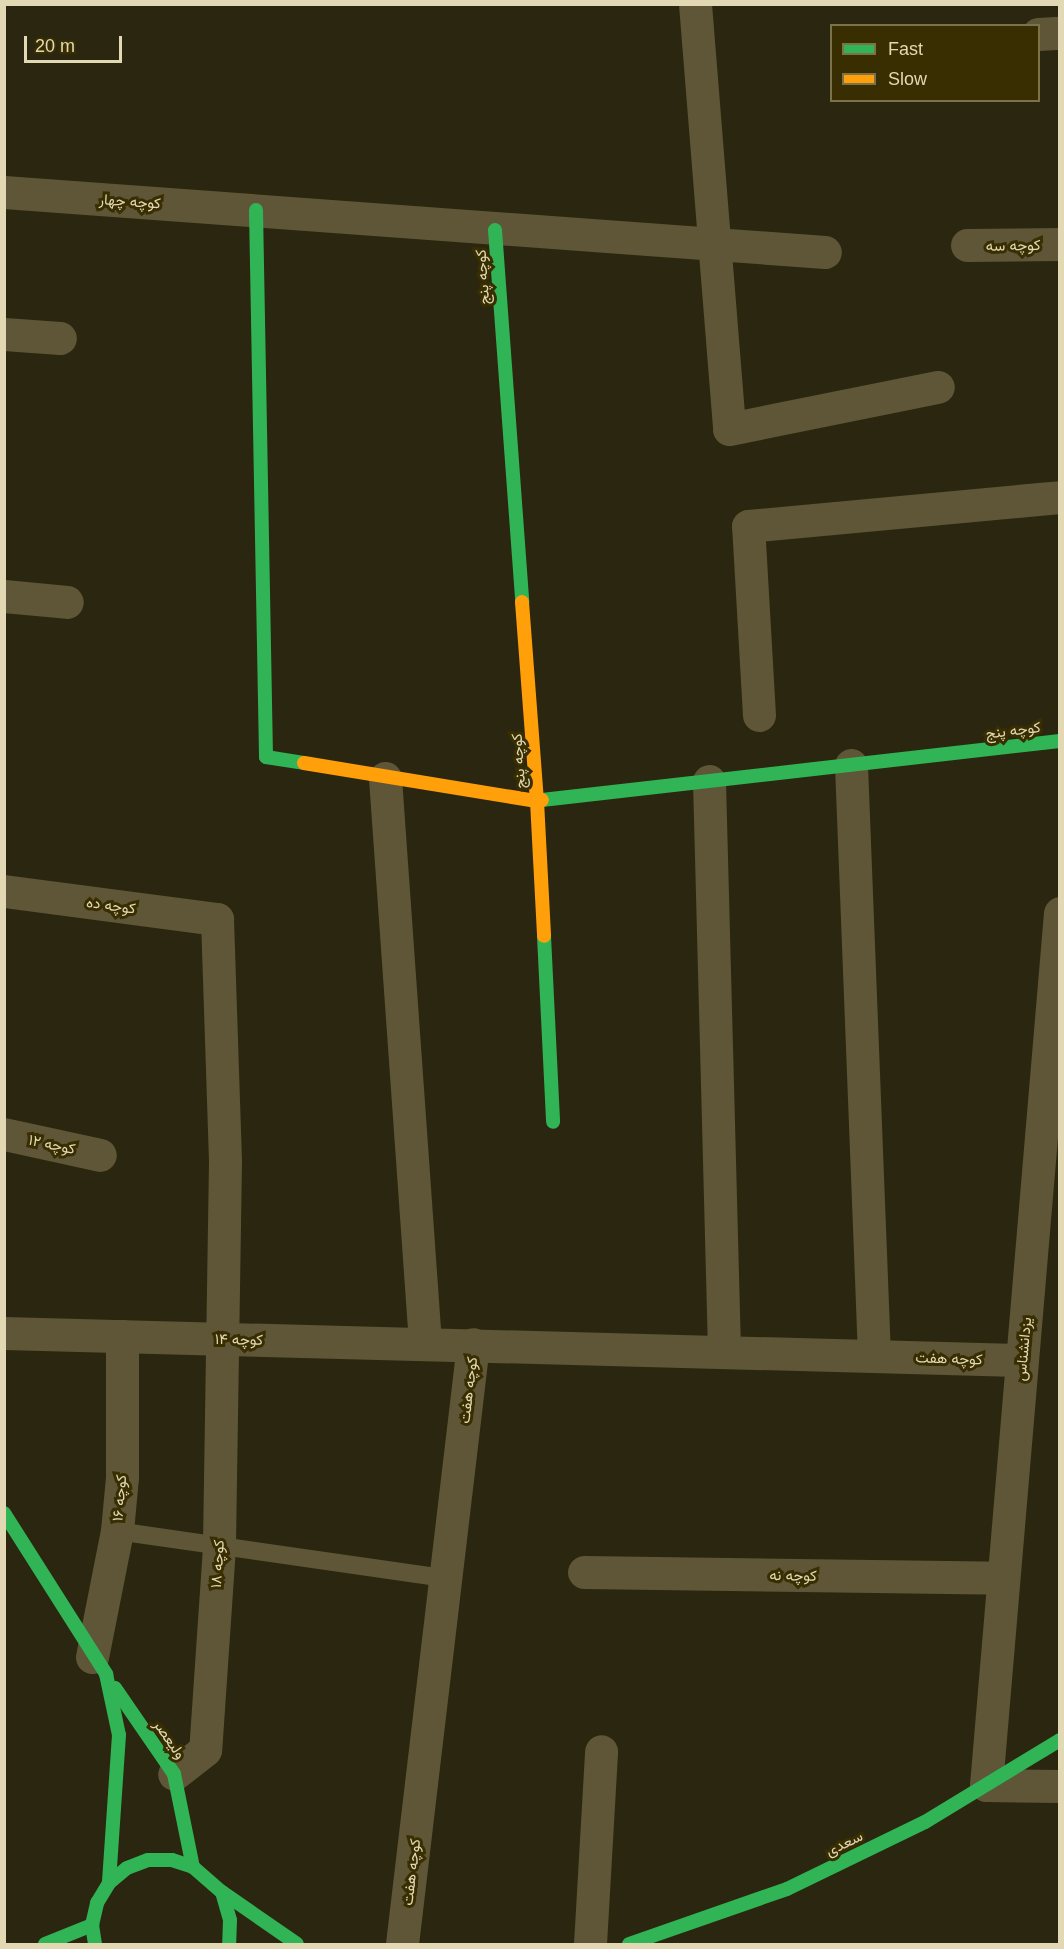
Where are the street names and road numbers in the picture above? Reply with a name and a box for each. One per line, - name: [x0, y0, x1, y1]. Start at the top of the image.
- street label: کوچه چهار: [98, 190, 162, 212]
- street label: کوچه سه: [985, 236, 1041, 254]
- street label: کوچه پنج: [471, 249, 493, 305]
- street label: کوچه پنج: [984, 718, 1042, 742]
- street label: کوچه پنج: [507, 733, 529, 789]
- street label: کوچه ده: [85, 893, 137, 917]
- street label: کوچه ۱۲: [27, 1130, 77, 1158]
- street label: یزدانشناس: [1011, 1316, 1035, 1382]
- street label: کوچه ۱۴: [215, 1330, 263, 1348]
- street label: کوچه هفت: [915, 1348, 983, 1368]
- street label: کوچه هفت: [455, 1356, 481, 1424]
- street label: کوچه ۱۶: [108, 1474, 130, 1522]
- street label: کوچه ۱۸: [206, 1539, 228, 1589]
- street label: کوچه نه: [769, 1566, 817, 1584]
- street label: ولیعصر: [150, 1716, 190, 1762]
- street label: سعدی: [823, 1826, 865, 1860]
- street label: کوچه هفت: [398, 1838, 424, 1906]

